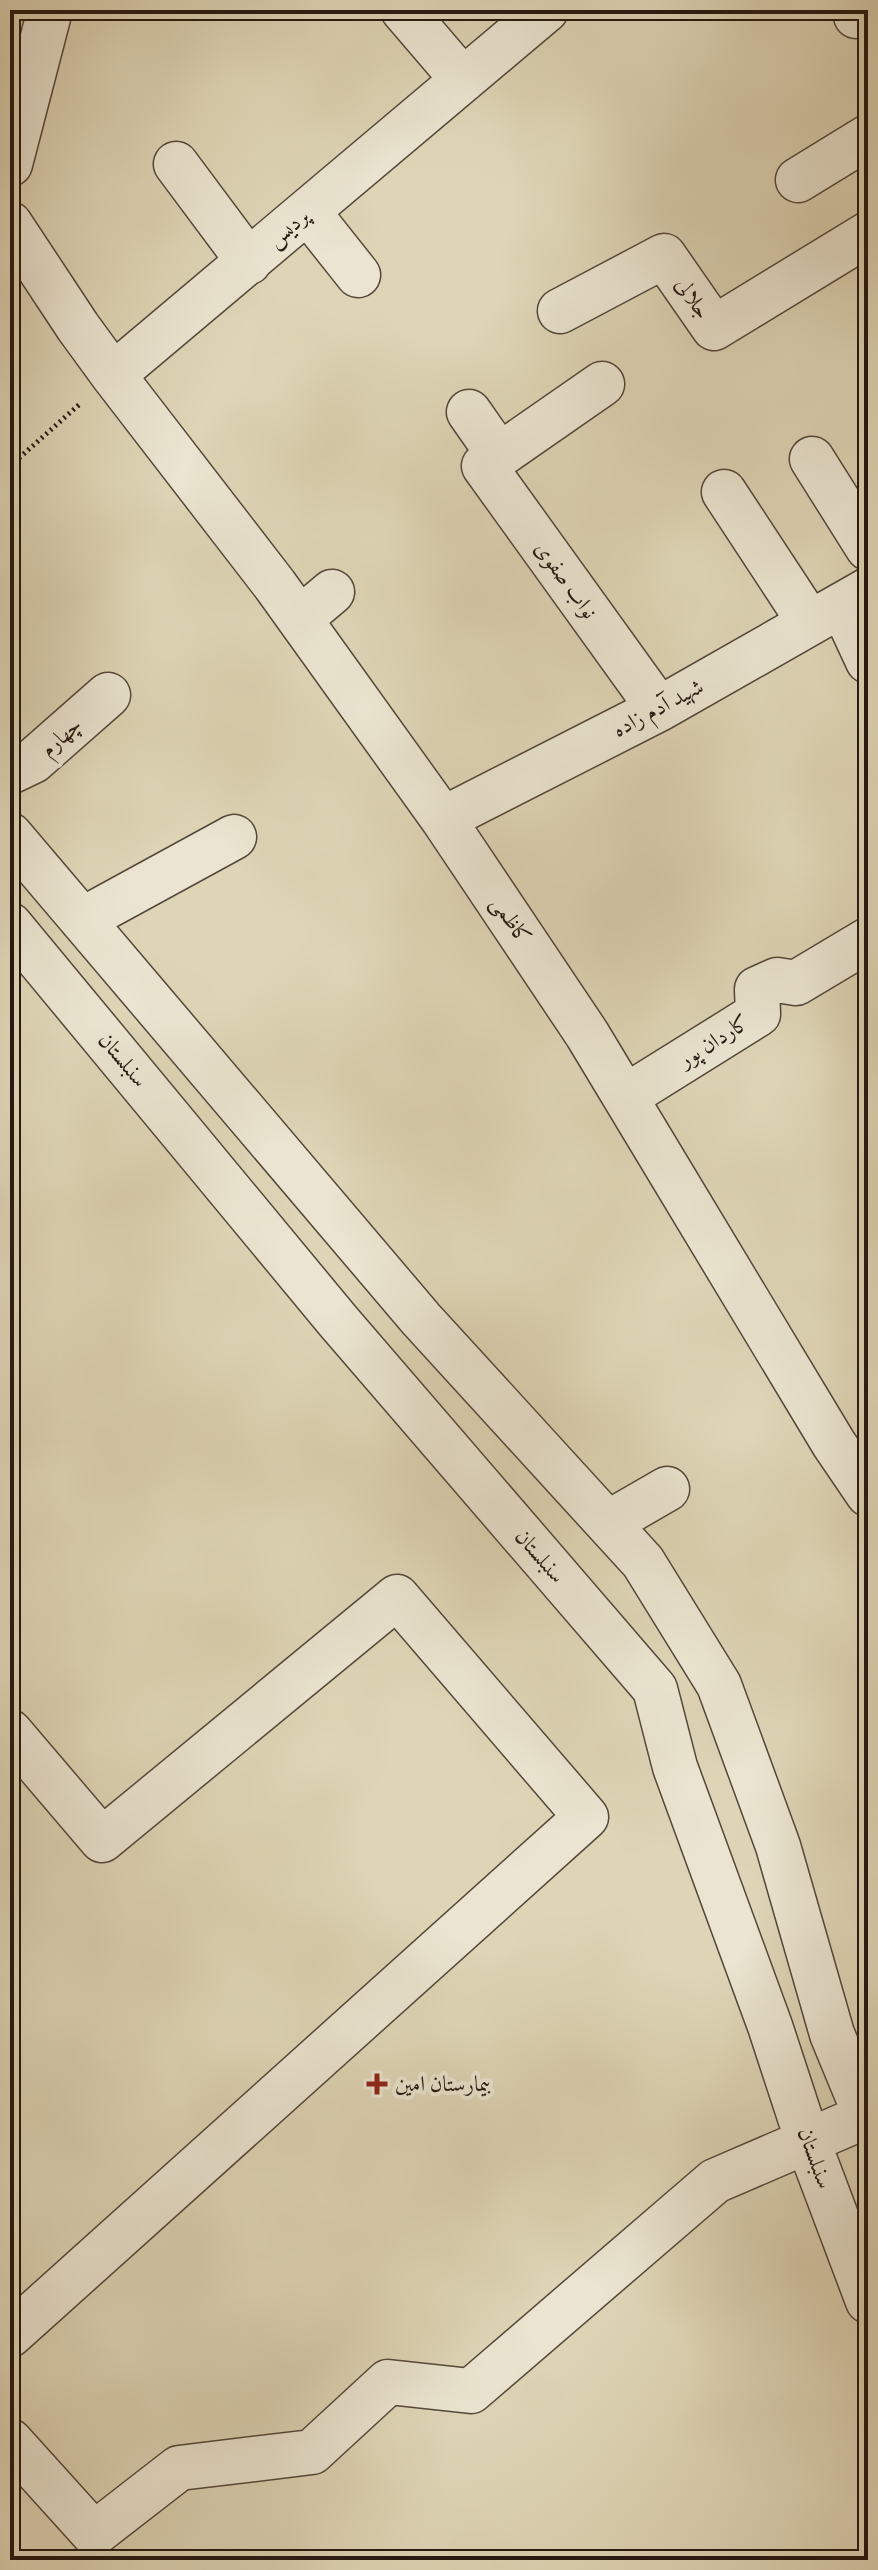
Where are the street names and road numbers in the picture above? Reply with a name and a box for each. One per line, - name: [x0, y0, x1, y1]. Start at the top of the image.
- street label: پردیس: [262, 202, 317, 254]
- street label: جلالی: [670, 272, 716, 324]
- street label: نواب صفوی: [529, 536, 603, 624]
- street label: شهید آدم زاده: [608, 672, 711, 748]
- street label: چهارم: [35, 712, 91, 767]
- street label: کاظمی: [484, 891, 536, 950]
- street label: کاردان پور: [672, 1009, 756, 1076]
- street label: سنبلستان: [93, 1027, 153, 1093]
- street label: سنبلستان: [510, 1524, 570, 1588]
- street label: سنبلستان: [792, 2124, 838, 2192]

